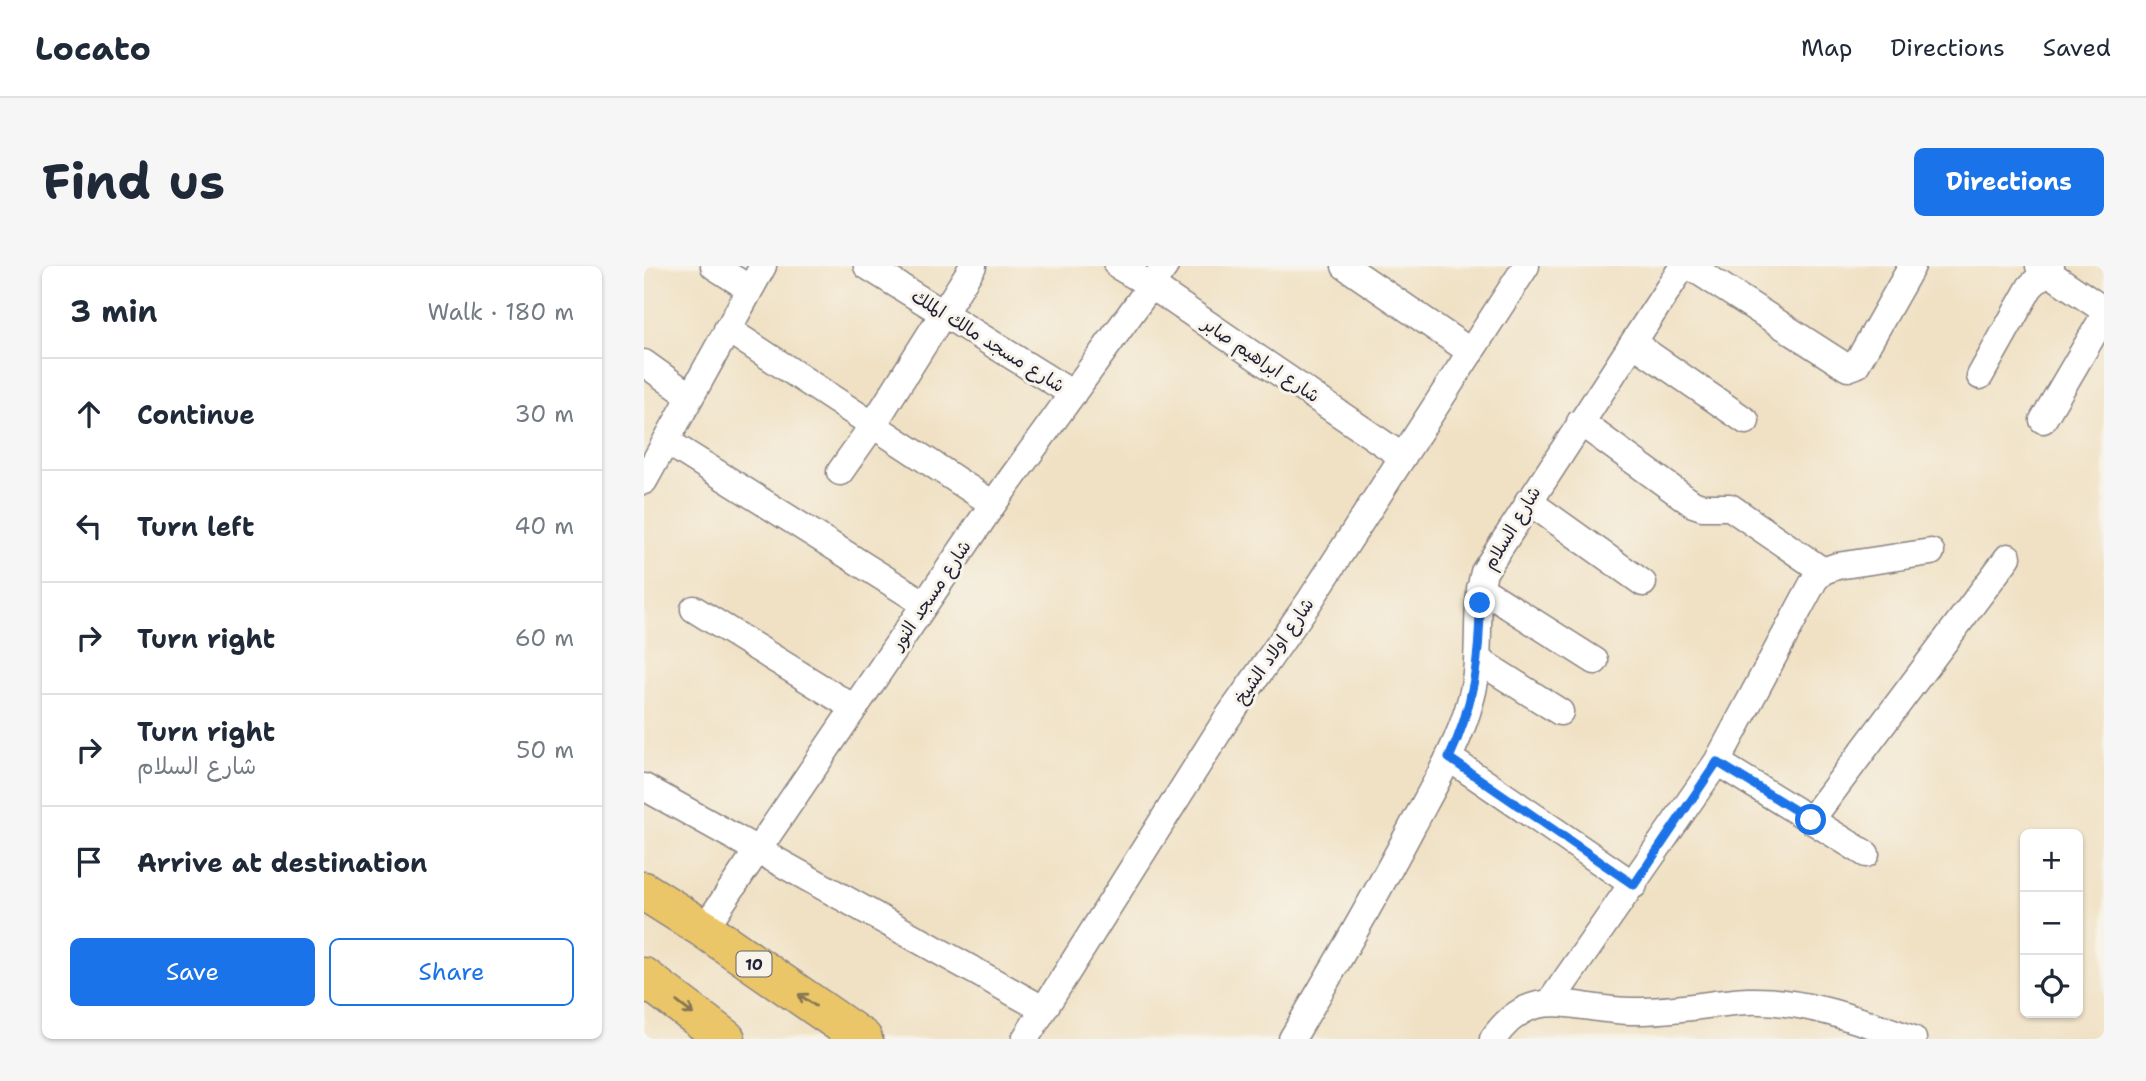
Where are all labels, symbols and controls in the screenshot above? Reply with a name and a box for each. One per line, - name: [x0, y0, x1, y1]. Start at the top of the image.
- text: Locato: [35, 26, 151, 71]
- text: Map: [1801, 32, 1852, 64]
- text: Directions: [1890, 32, 2005, 64]
- text: Saved: [2043, 32, 2111, 64]
- button: Directions: [1914, 148, 2104, 216]
- text: Find us: [42, 149, 225, 215]
- street label: شارع مسجد مالك الملك: [907, 284, 1069, 398]
- text: 3 min: [70, 291, 157, 332]
- text: Walk · 180 m: [428, 297, 574, 327]
- street label: شارع ابراهيم صابر: [1195, 311, 1324, 410]
- icon: ahead: [70, 395, 108, 433]
- text: Continue: [137, 397, 255, 432]
- text: 30 m: [515, 399, 574, 429]
- street label: شارع السلام: [1478, 482, 1548, 575]
- icon: left: [70, 507, 108, 545]
- text: Turn left: [137, 509, 254, 544]
- text: 40 m: [514, 511, 574, 541]
- street label: شارع مسجد النور: [884, 536, 976, 656]
- route end: [1464, 587, 1495, 618]
- street label: شارع اولاد الشيخ: [1228, 593, 1320, 709]
- icon: right: [70, 619, 108, 657]
- text: Turn right: [137, 621, 275, 656]
- text: 60 m: [515, 623, 574, 653]
- text: Turn right: [137, 714, 275, 749]
- icon: right: [70, 731, 108, 769]
- text: 50 m: [516, 735, 574, 765]
- text: شارع السلام: [137, 751, 256, 781]
- route start: [1795, 804, 1826, 835]
- map controls: [2020, 829, 2083, 1018]
- button: +: [2020, 829, 2083, 892]
- icon: arrive: [70, 843, 108, 881]
- text: Arrive at destination: [137, 845, 427, 880]
- button: −: [2020, 892, 2083, 955]
- button: Save: [70, 938, 315, 1006]
- button: Share: [329, 938, 574, 1006]
- road number: 10: [736, 951, 772, 976]
- button: locate: [2020, 955, 2083, 1018]
- one-way arrow: [798, 993, 817, 1007]
- one-way arrow: [675, 1000, 694, 1015]

